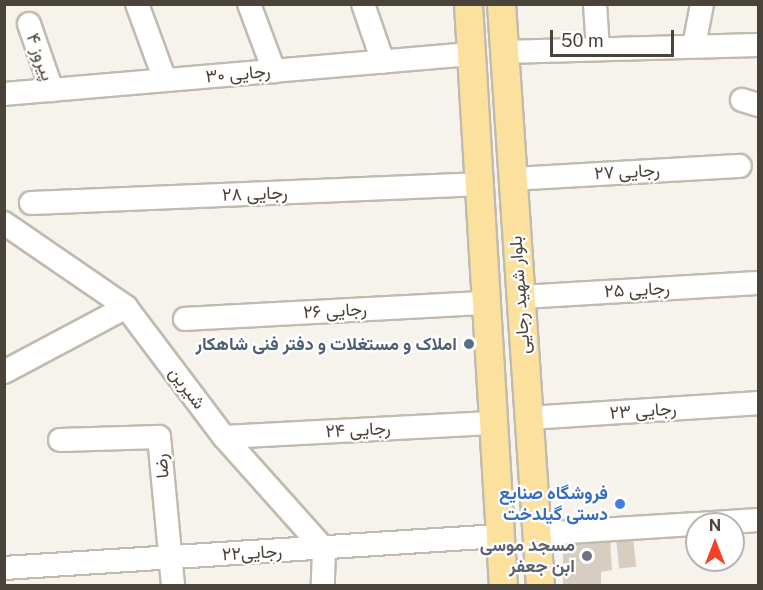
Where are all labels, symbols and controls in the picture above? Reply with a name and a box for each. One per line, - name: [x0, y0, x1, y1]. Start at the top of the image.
- scale bar: [553, 18, 678, 56]
- street label: پیروز ۴: [21, 30, 59, 84]
- text: 50 m: [561, 30, 604, 51]
- street label: رجایی ۳۰: [205, 60, 271, 88]
- street label: رجایی ۲۷: [594, 159, 660, 185]
- street label: رجایی ۲۸: [222, 182, 288, 206]
- street label: بلوار شهید رجایی: [505, 235, 535, 355]
- street label: رجایی ۲۵: [604, 277, 670, 303]
- street label: رجایی ۲۶: [303, 299, 367, 323]
- place label: املاک و مستغلات و دفتر فنی شاهکار: [196, 333, 457, 355]
- marker: املاک و مستغلات و دفتر فنی شاهکار: [462, 337, 476, 351]
- street label: شیرین: [164, 363, 210, 413]
- street label: رجایی ۲۳: [609, 398, 677, 424]
- street label: رجایی ۲۴: [325, 418, 391, 442]
- street label: رضا: [150, 453, 174, 479]
- place label: فروشگاه صنایع دستی گیلدخت: [499, 483, 608, 526]
- marker: فروشگاه صنایع دستی گیلدخت: [613, 497, 627, 511]
- north arrow: [685, 512, 745, 572]
- text: N: [709, 516, 721, 535]
- place label: مسجد موسی ابن جعفر: [480, 535, 575, 578]
- street label: ۲۲رجایی: [221, 541, 283, 565]
- marker: مسجد موسی ابن جعفر: [580, 549, 594, 563]

